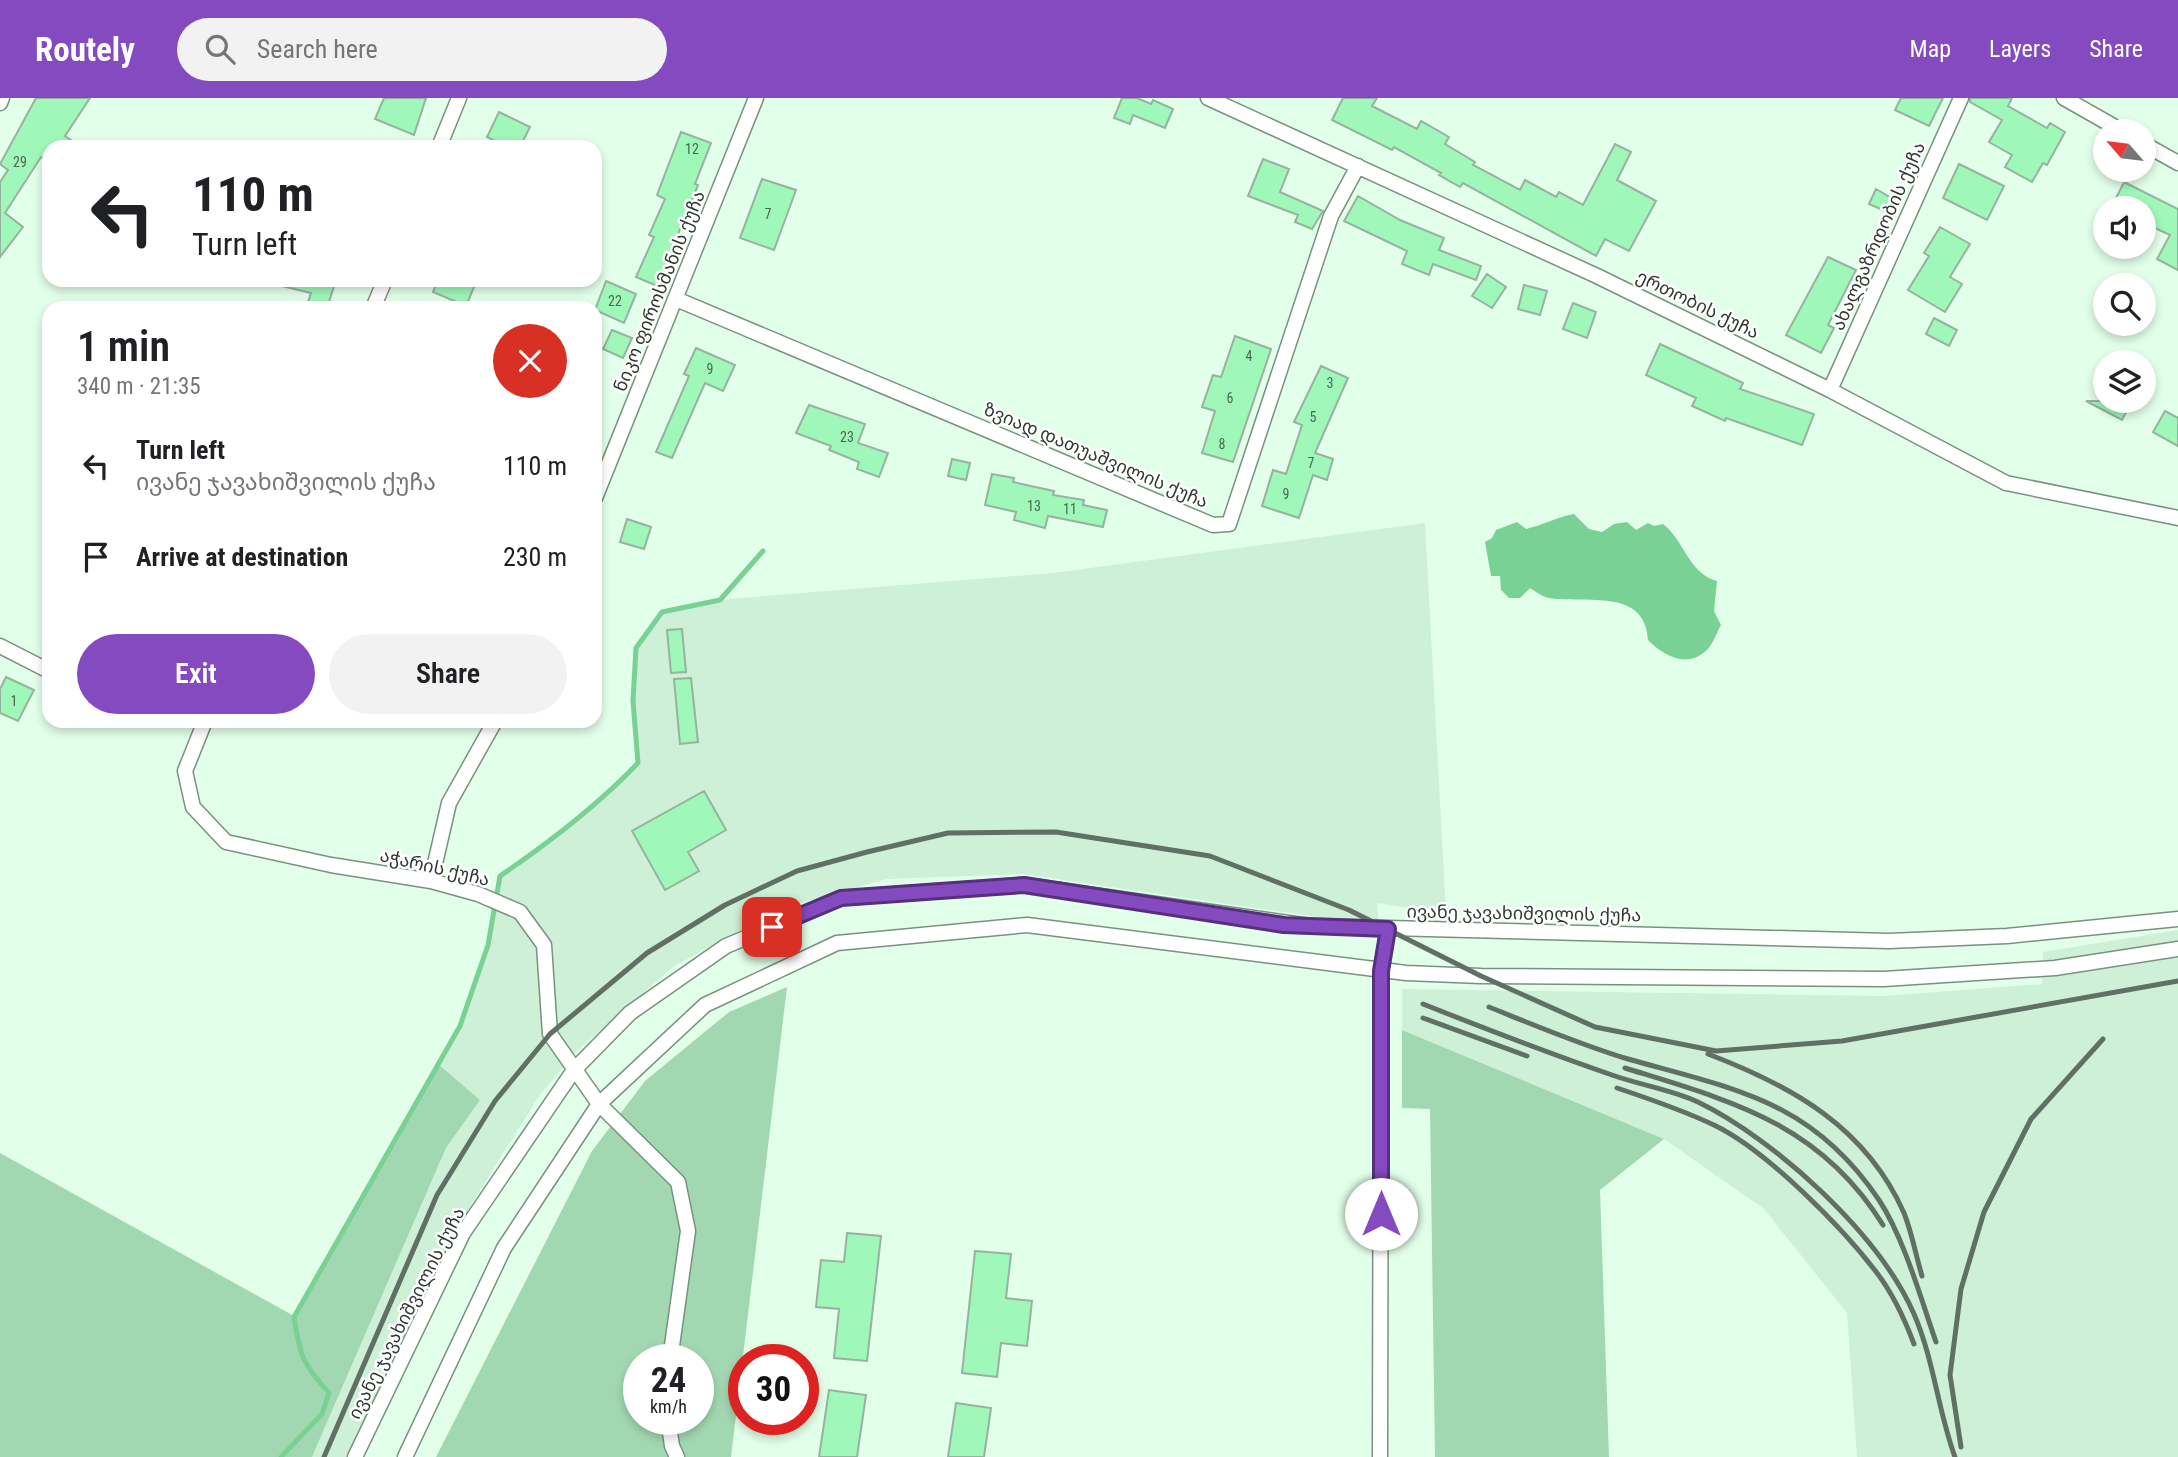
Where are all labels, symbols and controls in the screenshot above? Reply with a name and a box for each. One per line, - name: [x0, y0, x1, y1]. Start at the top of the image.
- search box: [177, 18, 667, 81]
- text: Routely: [35, 30, 135, 69]
- icon: search: [201, 30, 239, 68]
- text: Search here: [257, 34, 378, 64]
- text: Map: [1910, 35, 1951, 63]
- text: Layers: [1989, 35, 2051, 63]
- text: Share: [2089, 35, 2143, 63]
- north arrow: [2093, 119, 2156, 182]
- map controls: [2093, 119, 2156, 413]
- street label: ახალგაზრდობის ქუჩა: [1827, 139, 1930, 334]
- house number: 12: [685, 141, 699, 157]
- house number: 29: [13, 154, 27, 170]
- text: 110 m: [192, 166, 314, 223]
- icon: left: [77, 168, 168, 259]
- street label: ნიკო ფიროსმანის ქუჩა: [609, 188, 710, 395]
- button: sound: [2093, 196, 2156, 259]
- house number: 7: [765, 206, 772, 222]
- text: Turn left: [192, 225, 297, 263]
- street label: ერთობის ქუჩა: [1633, 265, 1763, 344]
- button: search: [2093, 273, 2156, 336]
- house number: 22: [608, 293, 622, 309]
- text: 1 min: [77, 322, 170, 371]
- button: close: [493, 324, 567, 398]
- house number: 4: [1246, 348, 1253, 364]
- button: layers: [2093, 350, 2156, 413]
- house number: 9: [707, 361, 713, 377]
- text: 340 m · 21:35: [77, 373, 201, 400]
- house number: 3: [1327, 375, 1333, 391]
- house number: 6: [1227, 390, 1234, 406]
- street label: ზვიად დათუაშვილის ქუჩა: [980, 398, 1211, 513]
- house number: 5: [1310, 409, 1317, 425]
- house number: 23: [840, 429, 854, 445]
- text: Turn left: [136, 435, 225, 465]
- house number: 8: [1219, 436, 1226, 452]
- icon: left: [77, 447, 115, 485]
- text: 110 m: [503, 451, 567, 481]
- house number: 7: [1308, 455, 1315, 471]
- text: ივანე ჯავახიშვილის ქუჩა: [136, 469, 436, 496]
- house number: 9: [1283, 486, 1289, 502]
- house number: 13: [1027, 498, 1041, 514]
- house number: 11: [1063, 501, 1077, 517]
- icon: arrive: [77, 538, 115, 576]
- text: Arrive at destination: [136, 542, 348, 572]
- text: 230 m: [503, 542, 567, 572]
- button: Exit: [77, 634, 315, 714]
- button: Share: [329, 634, 567, 714]
- house number: 1: [11, 693, 17, 709]
- street label: აჭარის ქუჩა: [378, 844, 492, 891]
- pin: [742, 897, 802, 957]
- street label: ივანე ჯავახიშვილის ქუჩა: [1406, 900, 1641, 927]
- icon: arrive: [753, 908, 791, 946]
- position arrow: [1344, 1177, 1418, 1251]
- street label: ივანე ჯავახიშვილის ქუჩა: [343, 1204, 470, 1423]
- speed limit sign: 30: [728, 1344, 819, 1435]
- text: 24: [651, 1360, 686, 1401]
- text: km/h: [650, 1396, 687, 1417]

